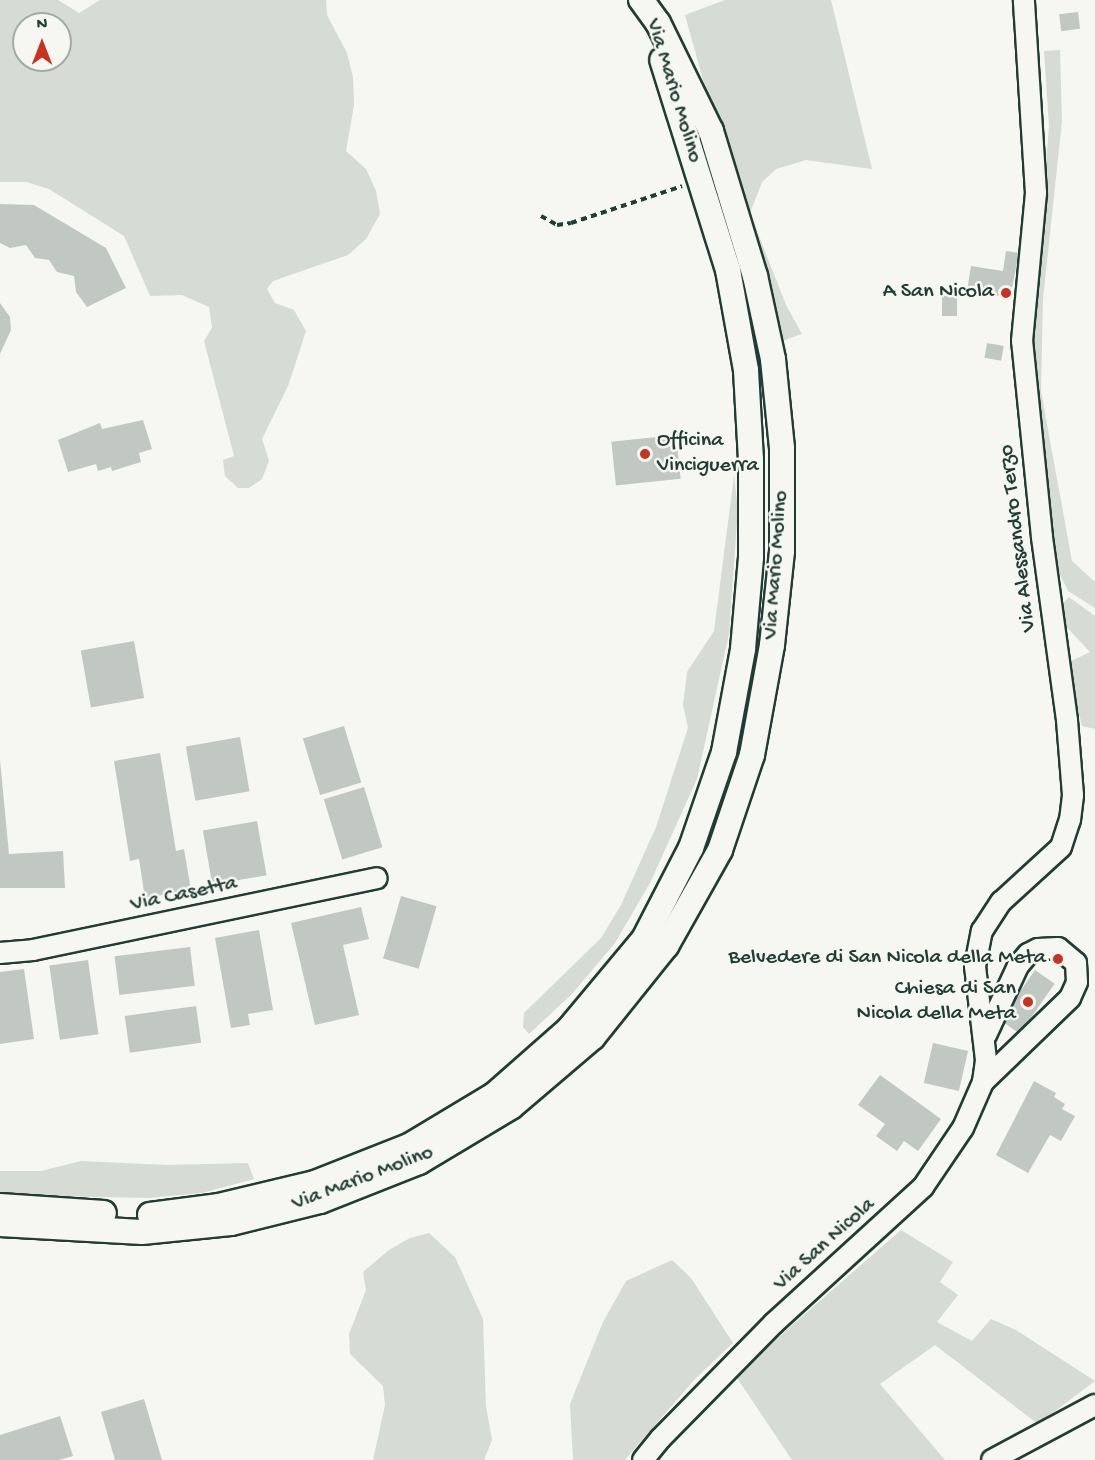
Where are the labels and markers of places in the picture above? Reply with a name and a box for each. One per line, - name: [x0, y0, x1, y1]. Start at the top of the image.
- place label: A San Nicola: [883, 280, 994, 306]
- marker: A San Nicola: [999, 286, 1013, 300]
- place label: Officina Vinciguerra: [657, 428, 759, 480]
- marker: Officina Vinciguerra: [638, 447, 652, 461]
- place label: Belvedere di San Nicola della Meta: [728, 946, 1046, 972]
- marker: Belvedere di San Nicola della Meta: [1051, 952, 1065, 966]
- place label: Chiesa di San Nicola della Meta: [857, 976, 1016, 1028]
- marker: Chiesa di San Nicola della Meta: [1021, 995, 1035, 1009]

